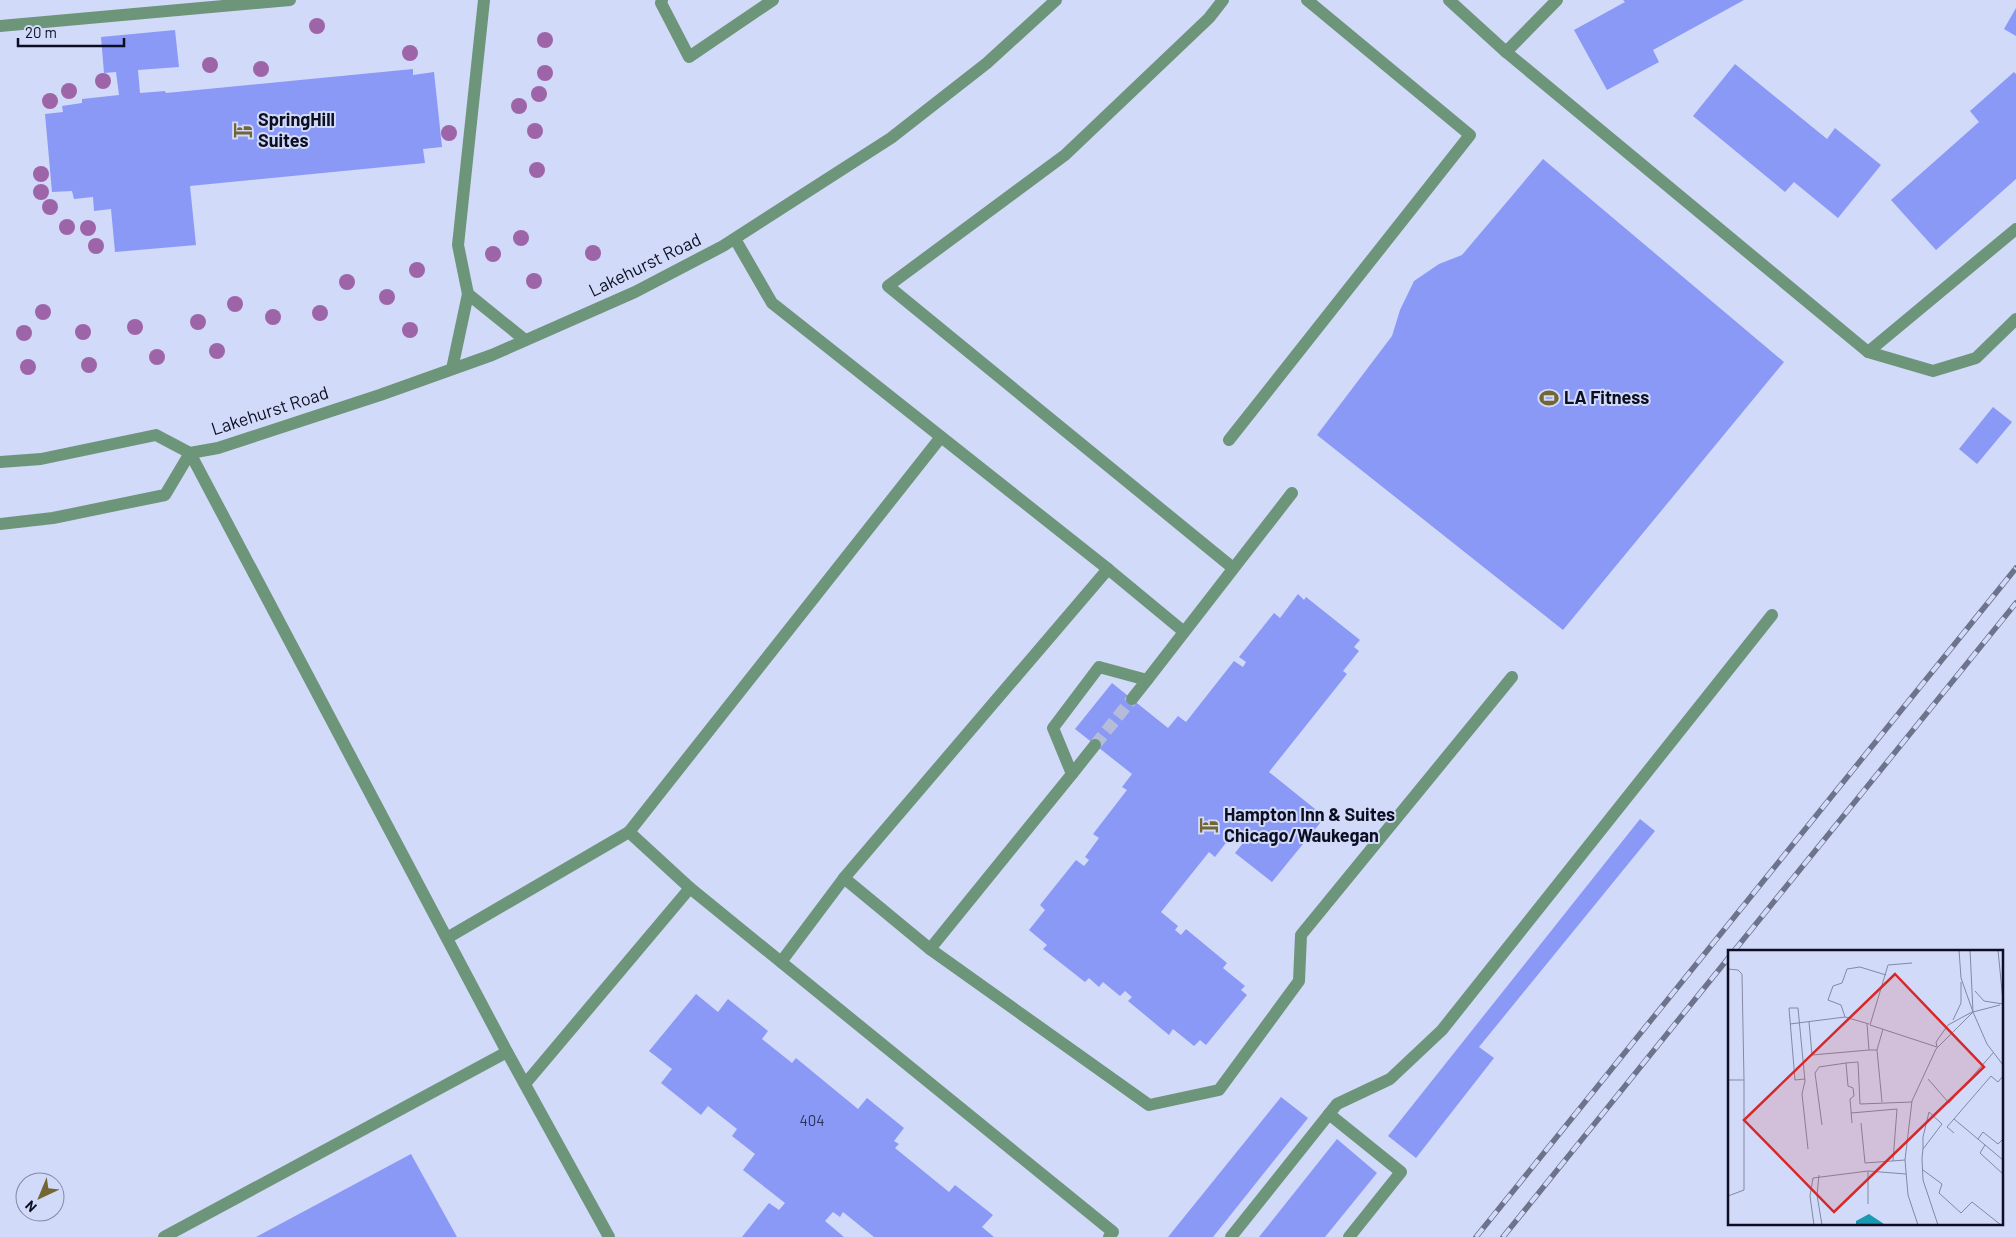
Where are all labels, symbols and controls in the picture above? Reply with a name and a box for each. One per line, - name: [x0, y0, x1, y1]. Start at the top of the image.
- scale bar: [18, 15, 124, 47]
- text: 20 m: [25, 23, 57, 41]
- place label: SpringHill Suites: [258, 108, 335, 151]
- hotel icon: SpringHill Suites: [232, 119, 254, 141]
- street label: Lakehurst Road: [585, 227, 704, 301]
- street label: Lakehurst Road: [208, 381, 331, 439]
- place label: LA Fitness: [1564, 386, 1649, 408]
- sports icon: LA Fitness: [1538, 387, 1560, 409]
- place label: Hampton Inn & Suites Chicago/Waukegan: [1224, 803, 1395, 846]
- hotel icon: Hampton Inn & Suites Chicago/Waukegan: [1198, 814, 1220, 836]
- inset map: [1728, 950, 2004, 1224]
- house number: 404: [799, 1111, 825, 1129]
- north arrow: [15, 1172, 65, 1222]
- text: N: [21, 1197, 40, 1216]

